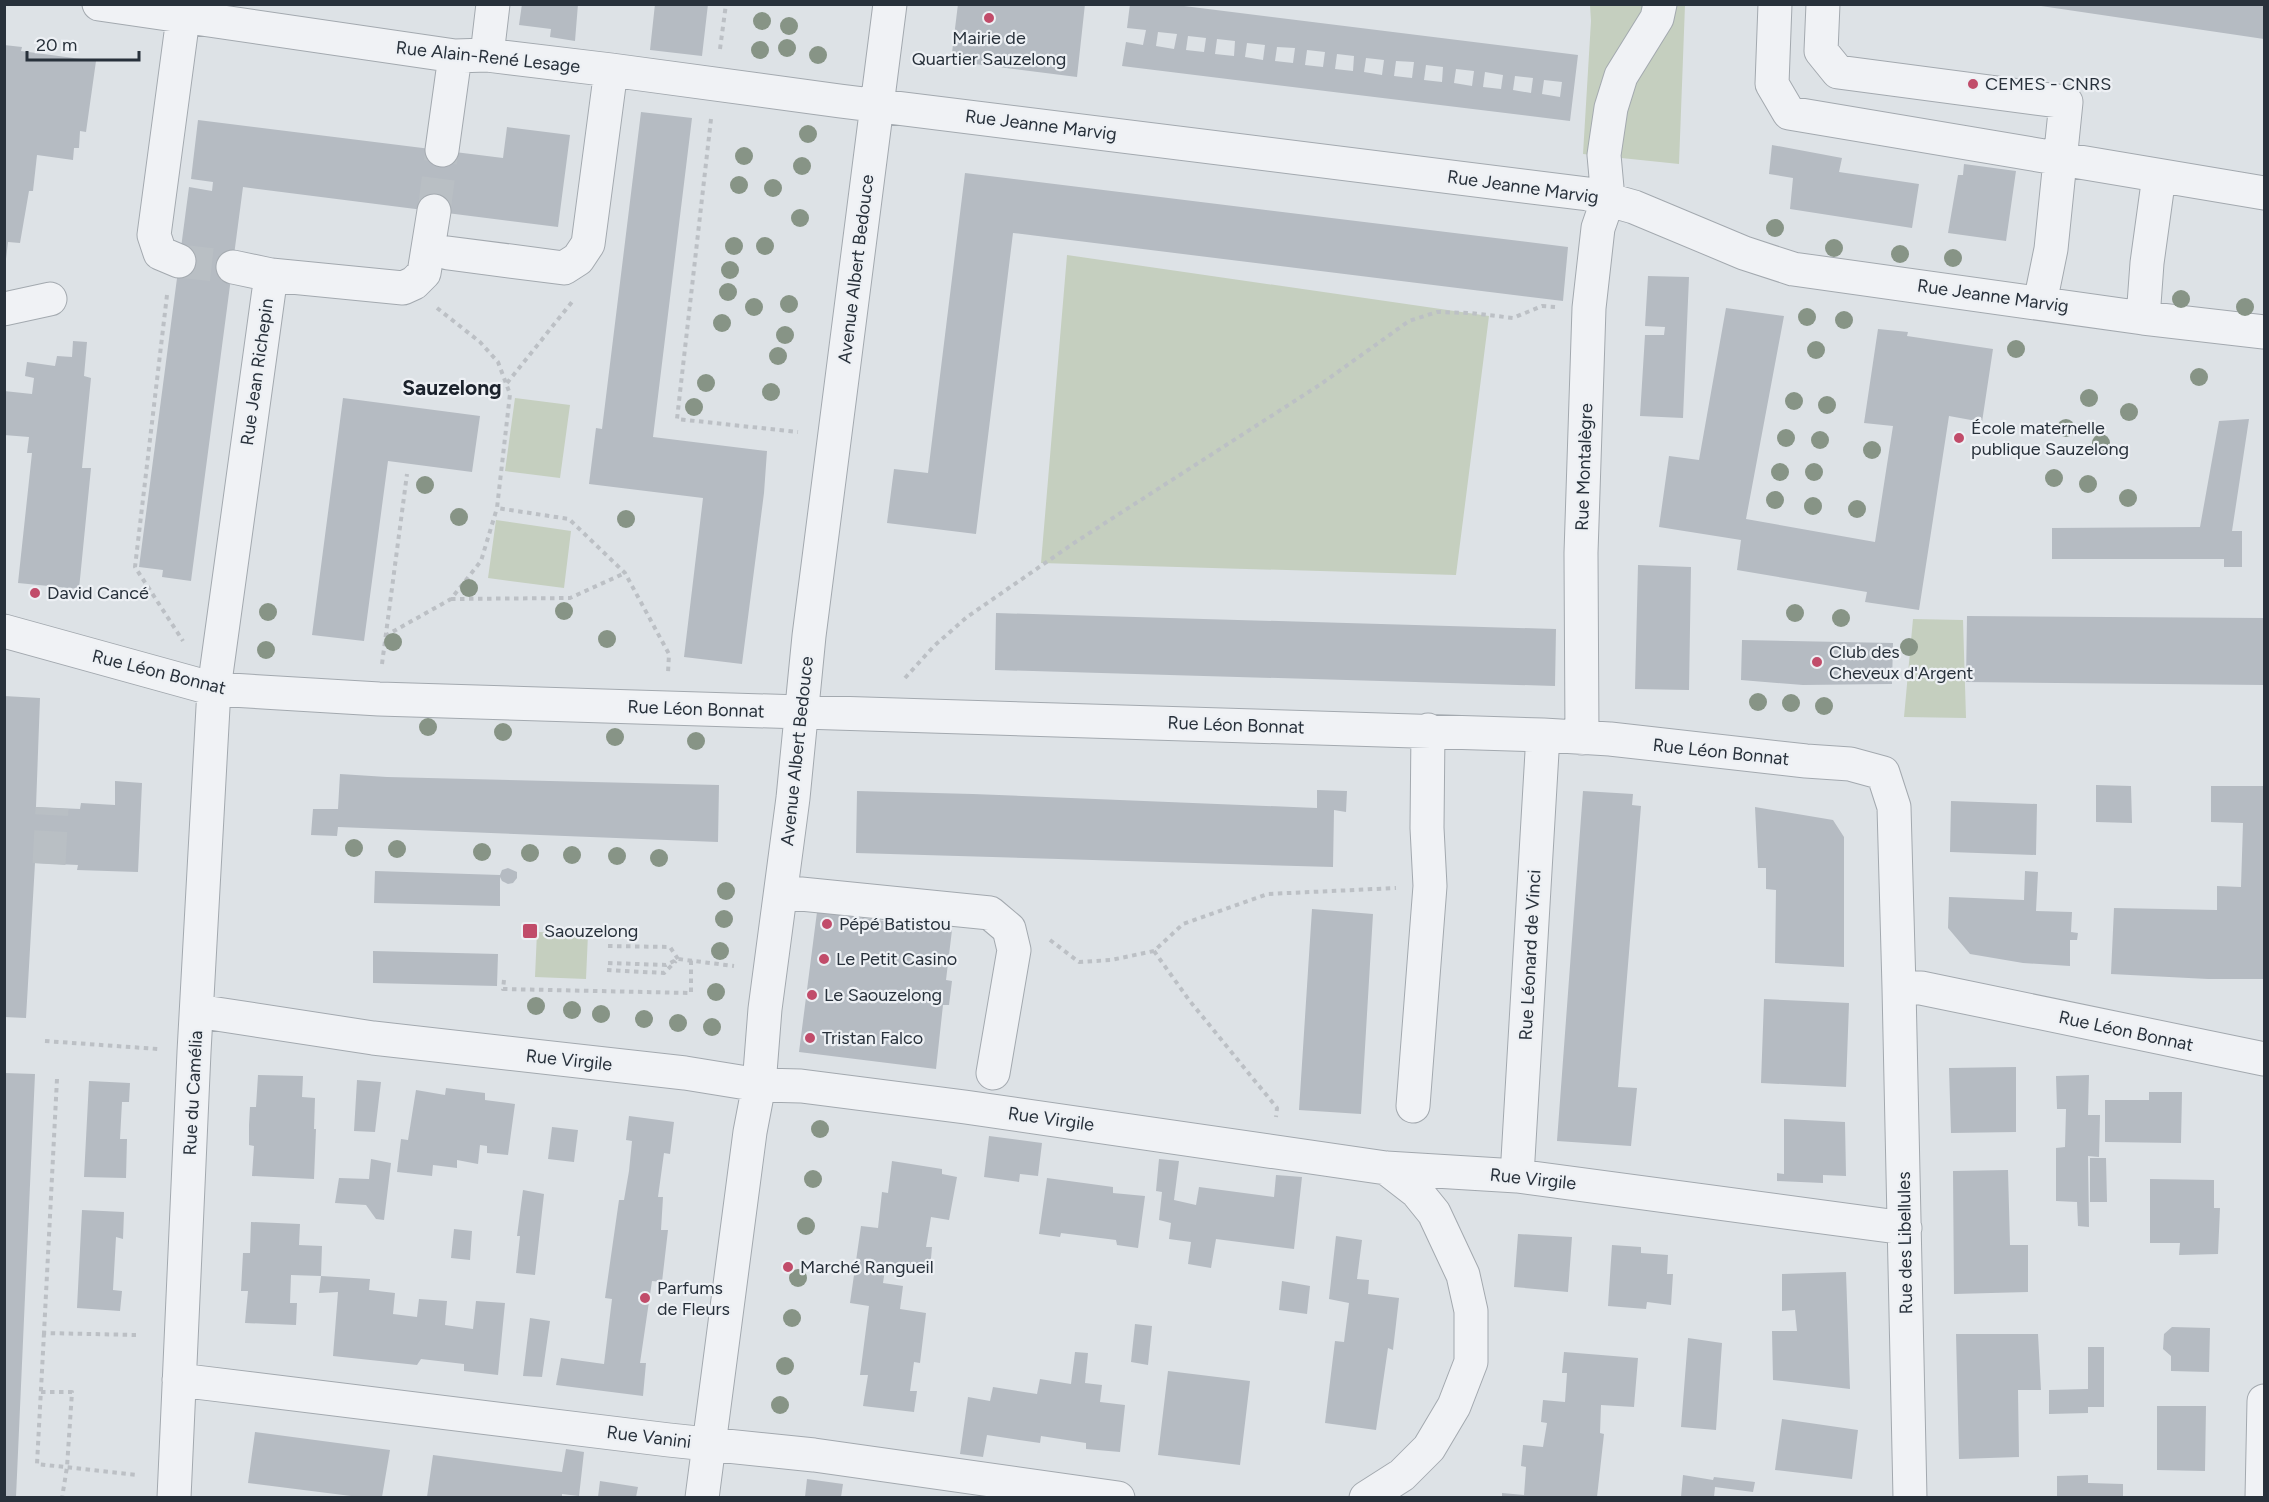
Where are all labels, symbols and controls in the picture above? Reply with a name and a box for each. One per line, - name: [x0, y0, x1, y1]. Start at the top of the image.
- marker: Mairie de Quartier Sauzelong: [982, 11, 996, 25]
- scale bar: [27, 24, 140, 62]
- place label: Mairie de Quartier Sauzelong: [912, 27, 1066, 70]
- text: 20 m: [36, 34, 77, 56]
- street label: Rue Alain-René Lesage: [395, 36, 581, 78]
- place label: CEMES - CNRS: [1985, 73, 2111, 95]
- marker: CEMES - CNRS: [1966, 77, 1980, 91]
- street label: Rue Jeanne Marvig: [964, 105, 1118, 145]
- street label: Rue Jeanne Marvig: [1446, 165, 1600, 209]
- street label: Avenue Albert Bedouce: [833, 173, 879, 365]
- street label: Rue Jeanne Marvig: [1916, 274, 2070, 318]
- street label: Rue Jean Richepin: [236, 297, 278, 447]
- district label: Sauzelong: [402, 375, 502, 400]
- street label: Rue Montalègre: [1571, 403, 1597, 531]
- place label: École maternelle publique Sauzelong: [1971, 417, 2129, 460]
- marker: École maternelle publique Sauzelong: [1952, 431, 1966, 445]
- place label: David Cancé: [47, 582, 149, 604]
- marker: David Cancé: [28, 586, 42, 600]
- place label: Club des Cheveux d'Argent: [1829, 641, 1973, 684]
- street label: Rue Léon Bonnat: [90, 645, 228, 699]
- street label: Avenue Albert Bedouce: [776, 655, 818, 847]
- marker: Club des Cheveux d'Argent: [1810, 655, 1824, 669]
- street label: Rue Léon Bonnat: [627, 696, 765, 722]
- street label: Rue Léon Bonnat: [1167, 712, 1305, 738]
- street label: Rue Léon Bonnat: [1652, 734, 1791, 770]
- street label: Rue Léonard de Vinci: [1515, 869, 1545, 1041]
- place label: Pépé Batistou: [839, 913, 951, 935]
- marker: Pépé Batistou: [820, 917, 834, 931]
- place label: Saouzelong: [544, 920, 638, 942]
- marker: Saouzelong: [521, 922, 539, 940]
- place label: Le Petit Casino: [836, 948, 957, 970]
- marker: Le Petit Casino: [817, 952, 831, 966]
- place label: Le Saouzelong: [824, 984, 942, 1006]
- marker: Le Saouzelong: [805, 988, 819, 1002]
- street label: Rue Léon Bonnat: [2057, 1006, 2196, 1056]
- place label: Tristan Falco: [822, 1027, 923, 1049]
- street label: Rue du Camélia: [179, 1030, 207, 1156]
- marker: Tristan Falco: [803, 1031, 817, 1045]
- street label: Rue Virgile: [525, 1045, 614, 1075]
- street label: Rue Virgile: [1006, 1102, 1096, 1136]
- street label: Rue Virgile: [1489, 1164, 1578, 1194]
- street label: Rue des Libellules: [1893, 1171, 1917, 1315]
- place label: Marché Rangueil: [800, 1256, 934, 1278]
- marker: Marché Rangueil: [781, 1260, 795, 1274]
- place label: Parfums de Fleurs: [657, 1277, 730, 1320]
- marker: Parfums de Fleurs: [638, 1291, 652, 1305]
- street label: Rue Vanini: [605, 1421, 693, 1453]

